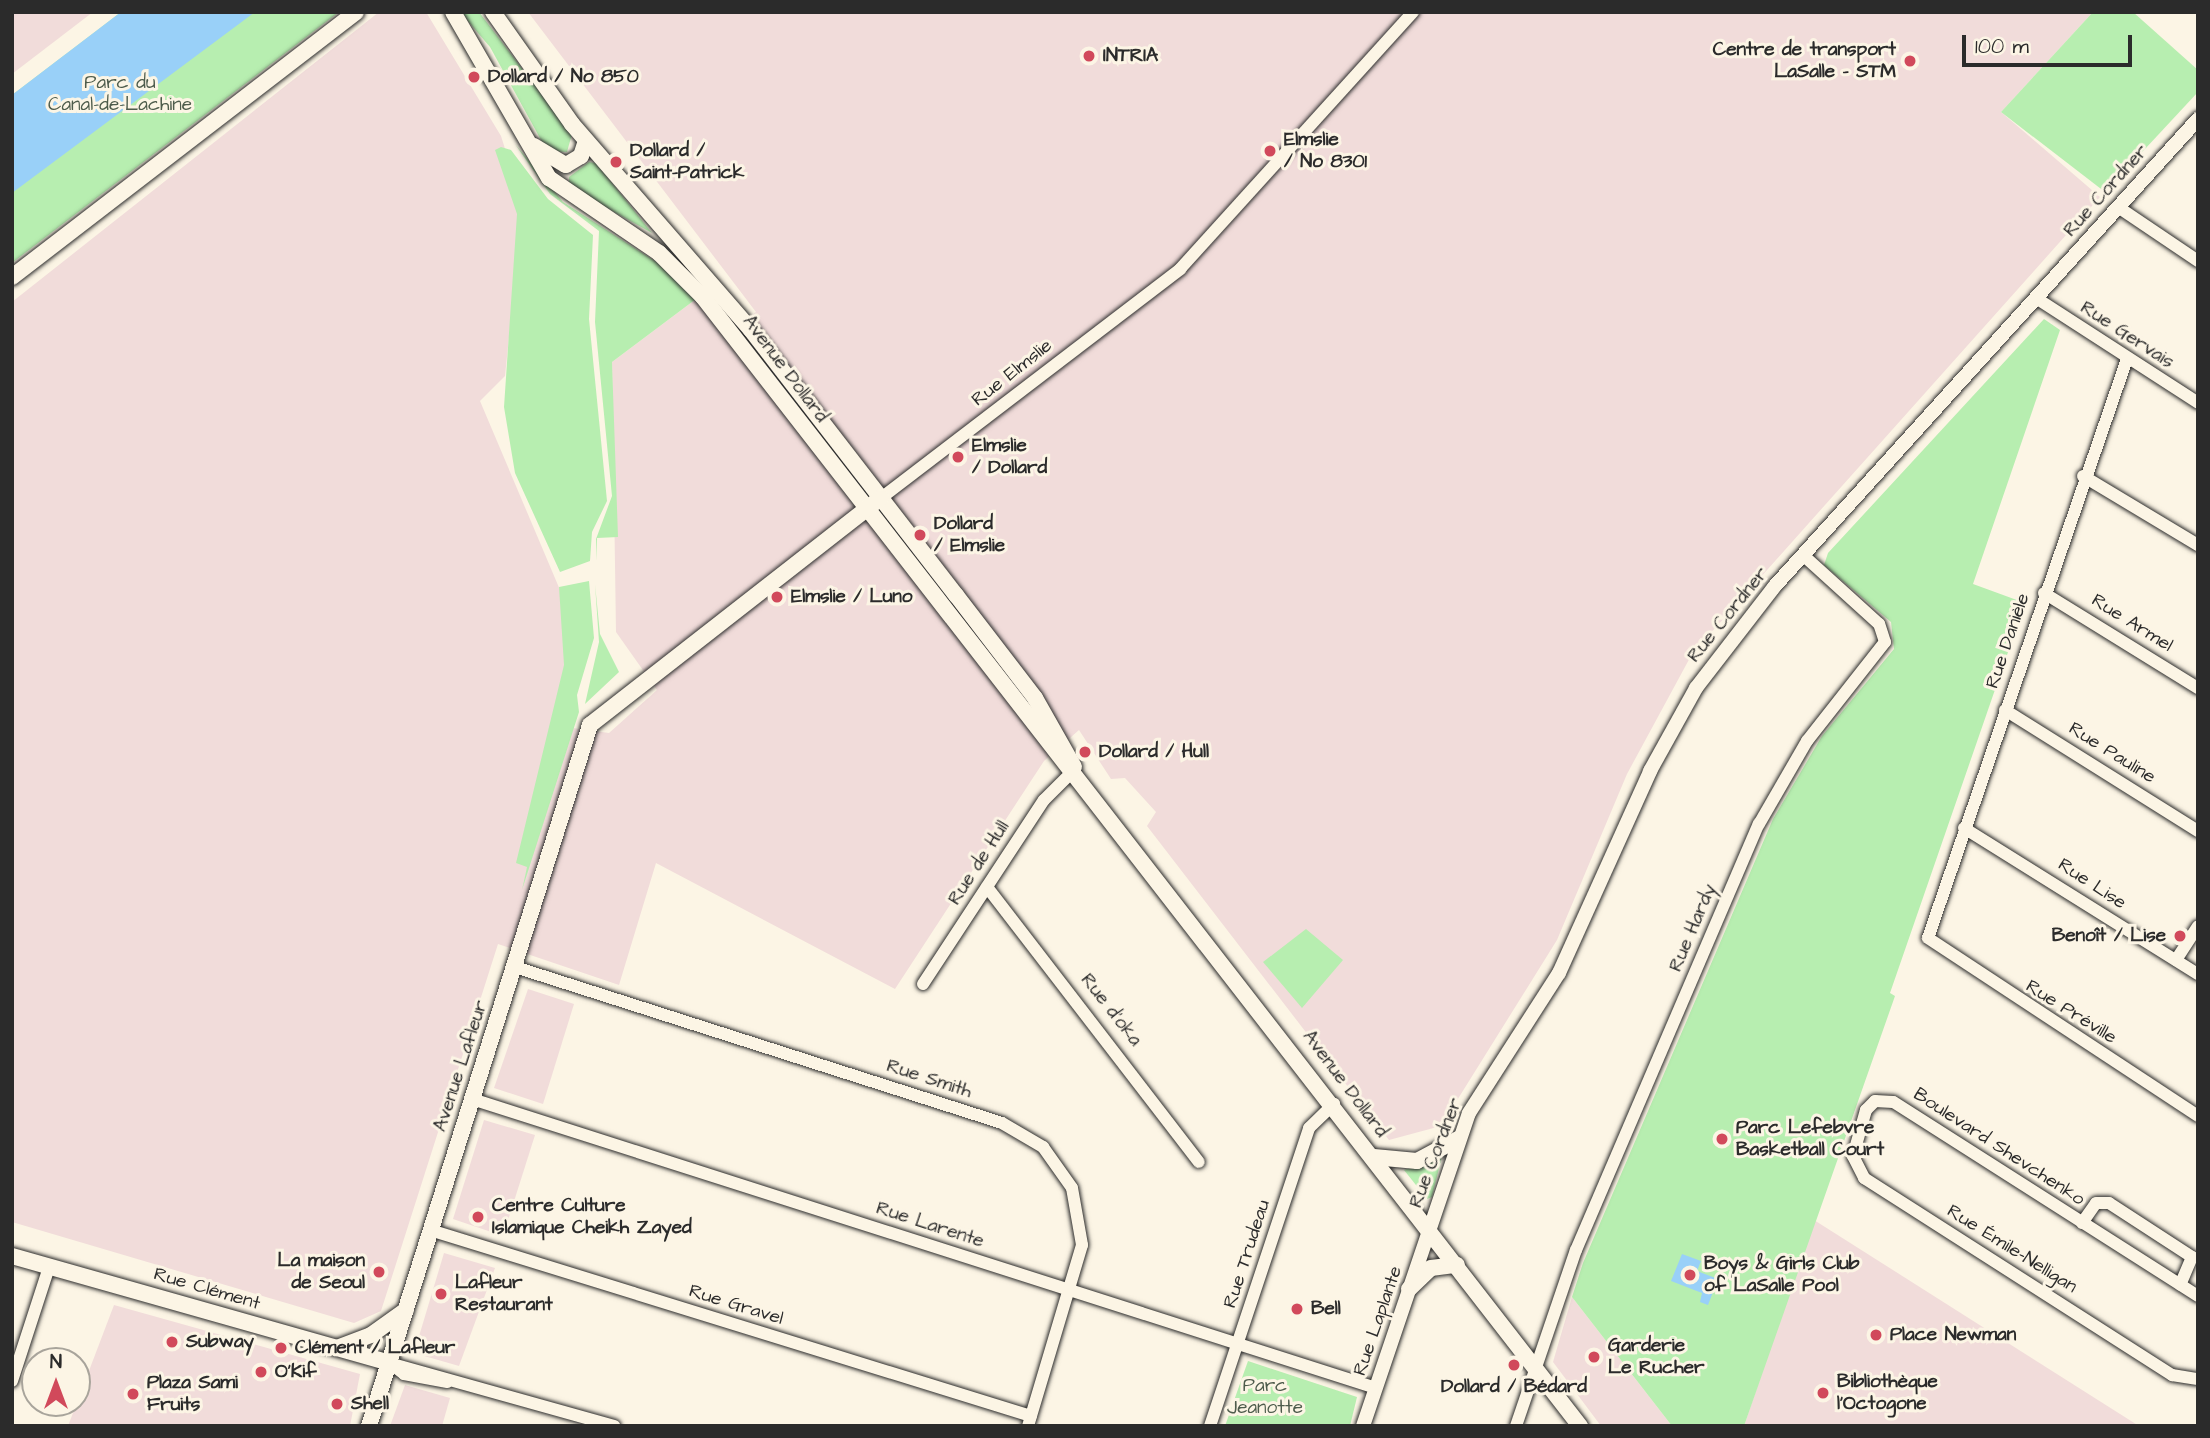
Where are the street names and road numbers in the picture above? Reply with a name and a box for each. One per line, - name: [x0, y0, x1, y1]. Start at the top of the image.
- street label: Rue Cordner: [2059, 140, 2153, 242]
- street label: Rue Gervais: [2076, 296, 2178, 374]
- street label: Avenue Dollard: [737, 311, 833, 427]
- street label: Rue Elmslie: [967, 335, 1057, 411]
- street label: Rue Cordner: [1683, 563, 1773, 667]
- street label: Rue Armel: [2087, 589, 2177, 657]
- street label: Rue Danièle: [1981, 590, 2035, 692]
- street label: Rue Pauline: [2064, 717, 2160, 789]
- street label: Rue de Hull: [943, 817, 1015, 909]
- street label: Rue Lise: [2054, 853, 2130, 915]
- street label: Rue Hardy: [1664, 881, 1722, 975]
- street label: Rue d'oka: [1076, 969, 1146, 1051]
- street label: Rue Préville: [2021, 975, 2121, 1049]
- street label: Avenue Lafleur: [429, 997, 493, 1135]
- street label: Avenue Dollard: [1297, 1026, 1393, 1142]
- street label: Rue Smith: [884, 1055, 974, 1103]
- street label: Boulevard Shevchenko: [1909, 1083, 2089, 1211]
- street label: Rue Cordner: [1405, 1095, 1467, 1211]
- street label: Rue Larente: [873, 1197, 987, 1253]
- street label: Rue Trudeau: [1219, 1197, 1275, 1311]
- street label: Rue Émile-Nelligan: [1943, 1200, 2081, 1298]
- street label: Rue Clément: [151, 1263, 263, 1315]
- street label: Rue Laplante: [1349, 1263, 1407, 1379]
- street label: Rue Gravel: [686, 1280, 786, 1330]

